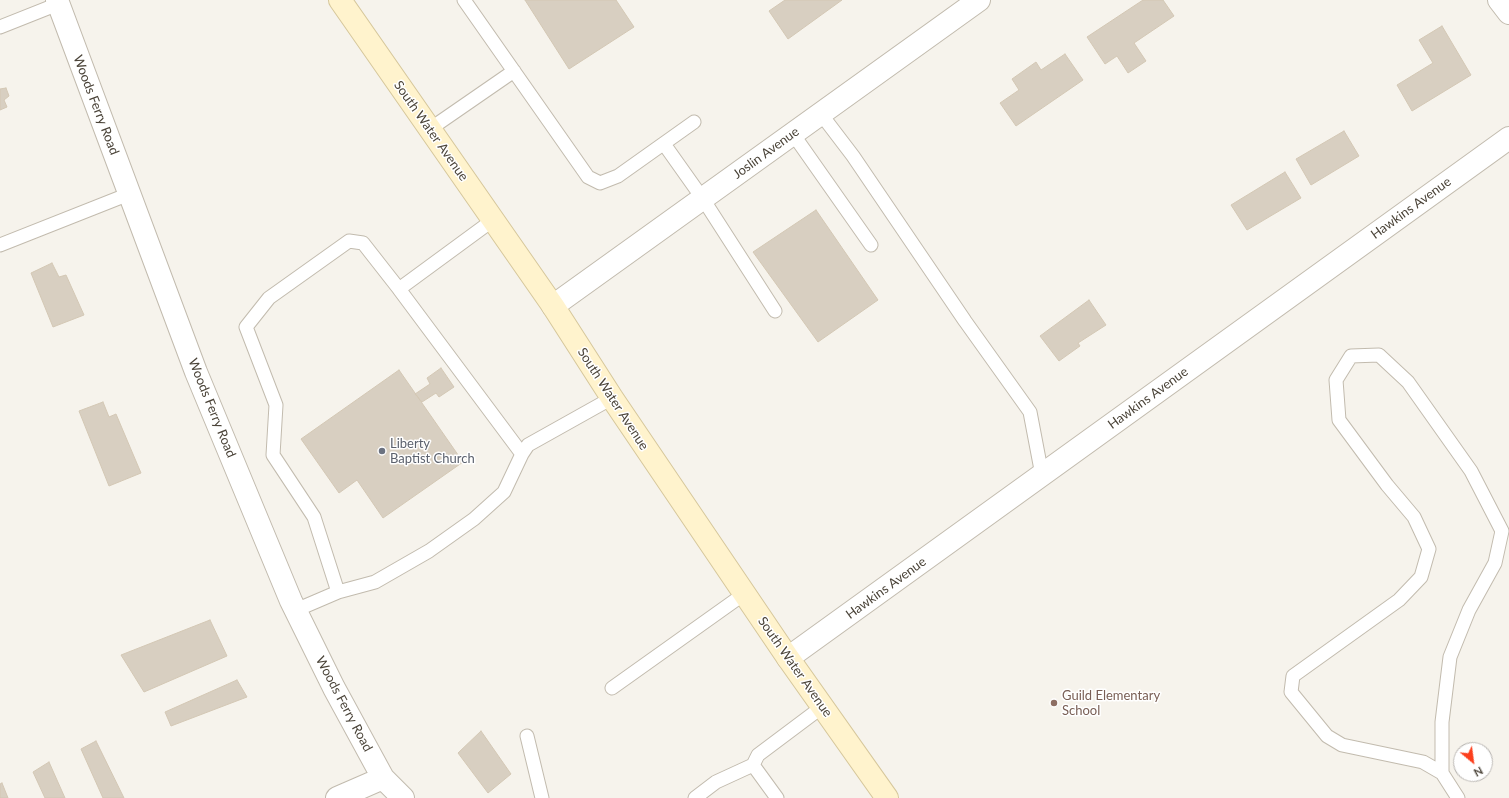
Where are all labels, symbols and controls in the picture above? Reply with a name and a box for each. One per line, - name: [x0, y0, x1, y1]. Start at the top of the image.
- street label: Woods Ferry Road: [70, 53, 122, 157]
- street label: South Water Avenue: [391, 78, 471, 184]
- street label: Joslin Avenue: [730, 124, 802, 182]
- street label: Hawkins Avenue: [1368, 174, 1454, 242]
- street label: South Water Avenue: [574, 345, 652, 453]
- street label: Woods Ferry Road: [185, 356, 239, 460]
- street label: Hawkins Avenue: [1105, 364, 1191, 432]
- place label: Liberty Baptist Church: [390, 436, 475, 467]
- marker: Liberty Baptist Church: [377, 446, 387, 456]
- street label: Hawkins Avenue: [843, 554, 929, 622]
- street label: South Water Avenue: [755, 614, 835, 720]
- street label: Woods Ferry Road: [312, 654, 376, 754]
- place label: Guild Elementary School: [1062, 688, 1160, 719]
- marker: Guild Elementary School: [1049, 698, 1059, 708]
- north arrow: [1453, 742, 1493, 782]
- text: N: [1472, 764, 1485, 780]

